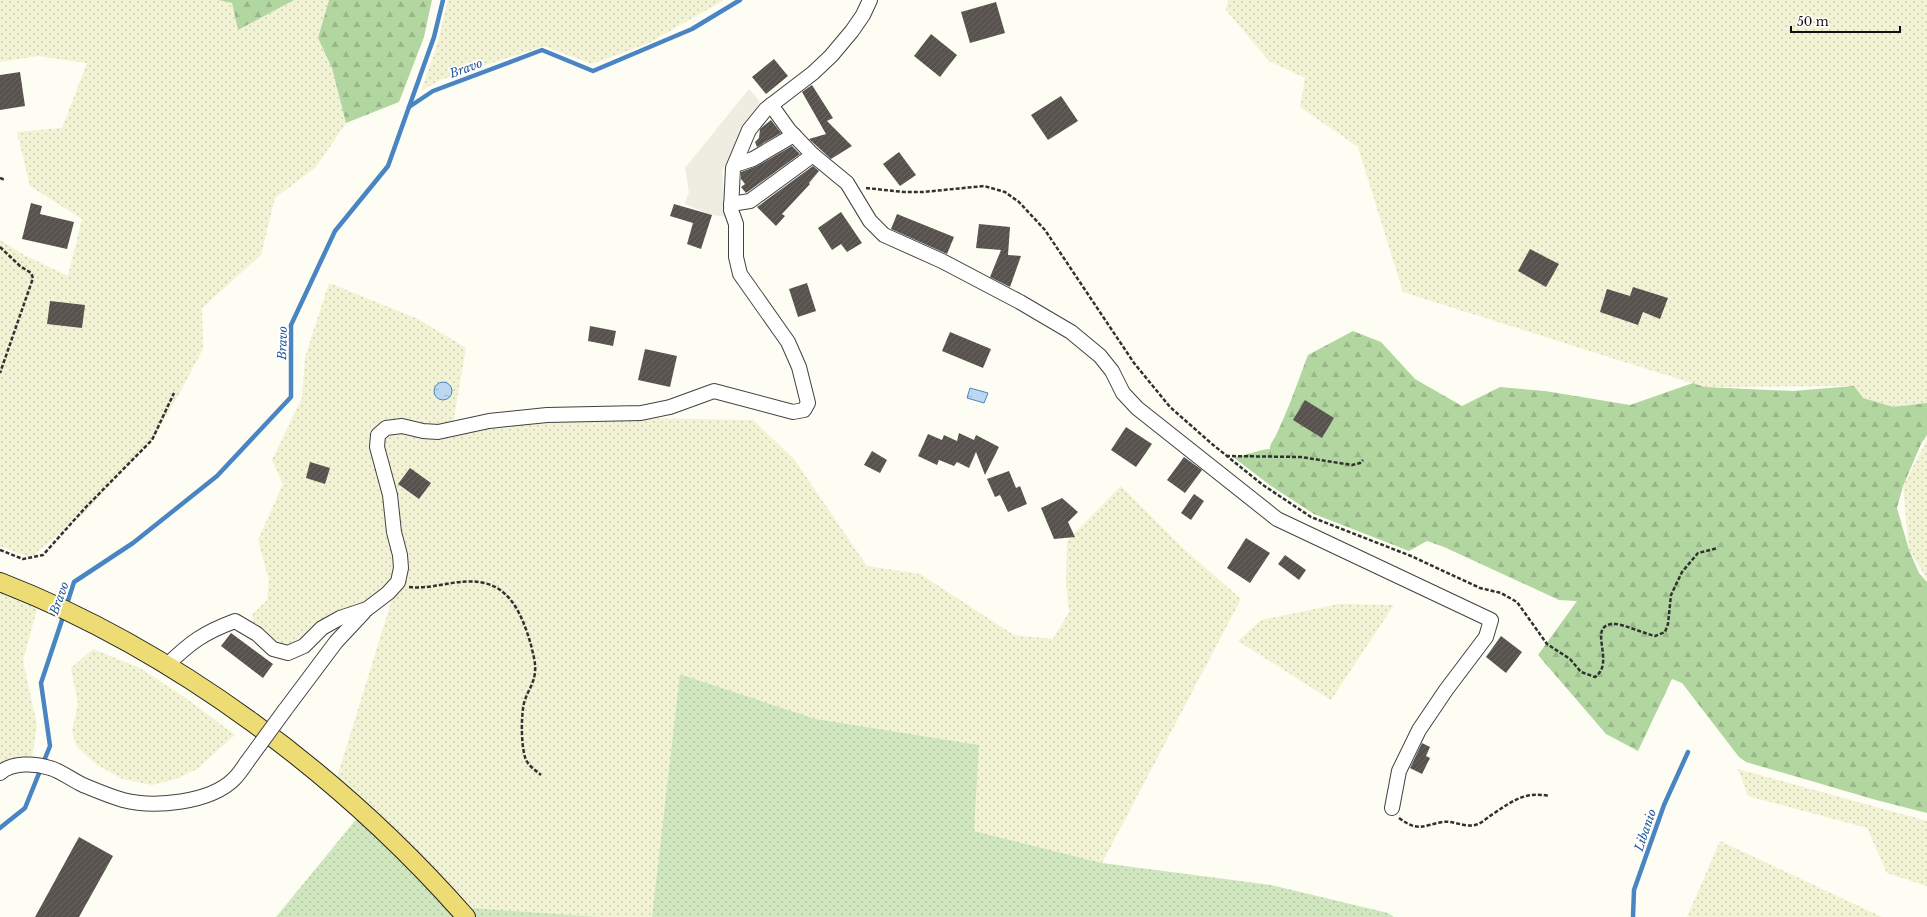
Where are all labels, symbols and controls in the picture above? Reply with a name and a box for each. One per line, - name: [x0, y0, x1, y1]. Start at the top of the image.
- scale bar: [1791, 8, 1900, 34]
- text: 50 m: [1797, 14, 1829, 29]
- water label: Bravo: [447, 55, 484, 81]
- water label: Bravo: [274, 326, 290, 361]
- water label: Bravo: [46, 580, 72, 617]
- water label: Libanio: [1631, 807, 1659, 854]

